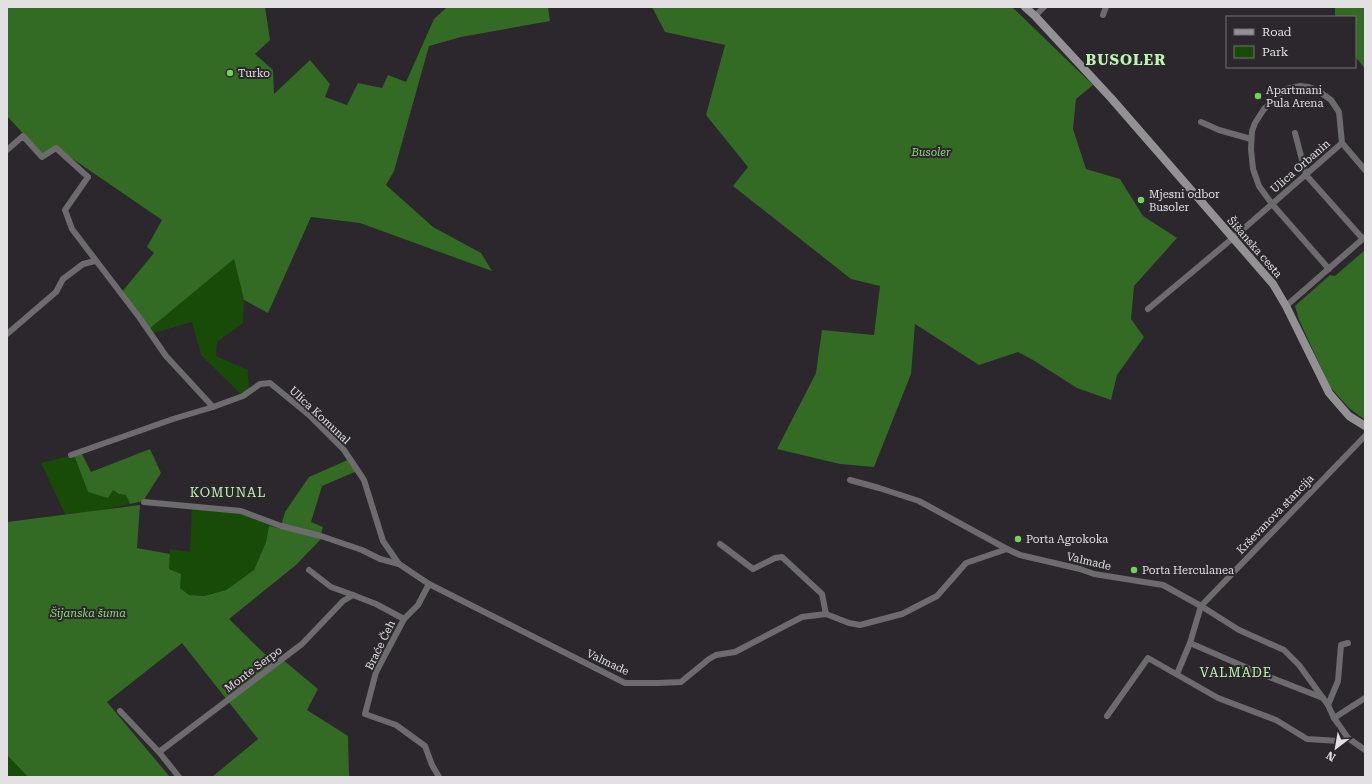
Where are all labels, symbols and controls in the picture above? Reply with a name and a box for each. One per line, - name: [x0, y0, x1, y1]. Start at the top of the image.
- legend: [1226, 16, 1356, 68]
- text: Road: [1262, 25, 1292, 39]
- text: Park: [1262, 45, 1289, 59]
- district label: BUSOLER: [1086, 51, 1166, 69]
- place label: Turko: [238, 67, 270, 80]
- marker: Turko: [225, 68, 235, 78]
- place label: Apartmani Pula Arena: [1266, 84, 1323, 110]
- marker: Apartmani Pula Arena: [1253, 91, 1263, 101]
- street label: Ulica Orbanin: [1268, 137, 1333, 196]
- park label: Busoler: [910, 146, 951, 159]
- place label: Mjesni odbor Busoler: [1149, 188, 1220, 214]
- marker: Mjesni odbor Busoler: [1136, 195, 1146, 205]
- street label: Šišanska cesta: [1225, 213, 1285, 281]
- street label: Ulica Komunal: [287, 384, 353, 447]
- street label: Krševanova stancija: [1234, 472, 1317, 557]
- district label: KOMUNAL: [190, 485, 266, 500]
- place label: Porta Agrokoka: [1026, 533, 1108, 546]
- marker: Porta Agrokoka: [1013, 534, 1023, 544]
- street label: Valmade: [1065, 550, 1112, 573]
- place label: Porta Herculanea: [1142, 564, 1234, 577]
- marker: Porta Herculanea: [1129, 565, 1139, 575]
- park label: Šijanska šuma: [49, 606, 126, 620]
- street label: Braće Čeh: [362, 618, 398, 672]
- street label: Monte Serpo: [222, 643, 285, 695]
- street label: Valmade: [585, 647, 631, 678]
- district label: VALMADE: [1200, 665, 1272, 680]
- north arrow: [1316, 728, 1356, 768]
- text: N: [1324, 748, 1338, 764]

